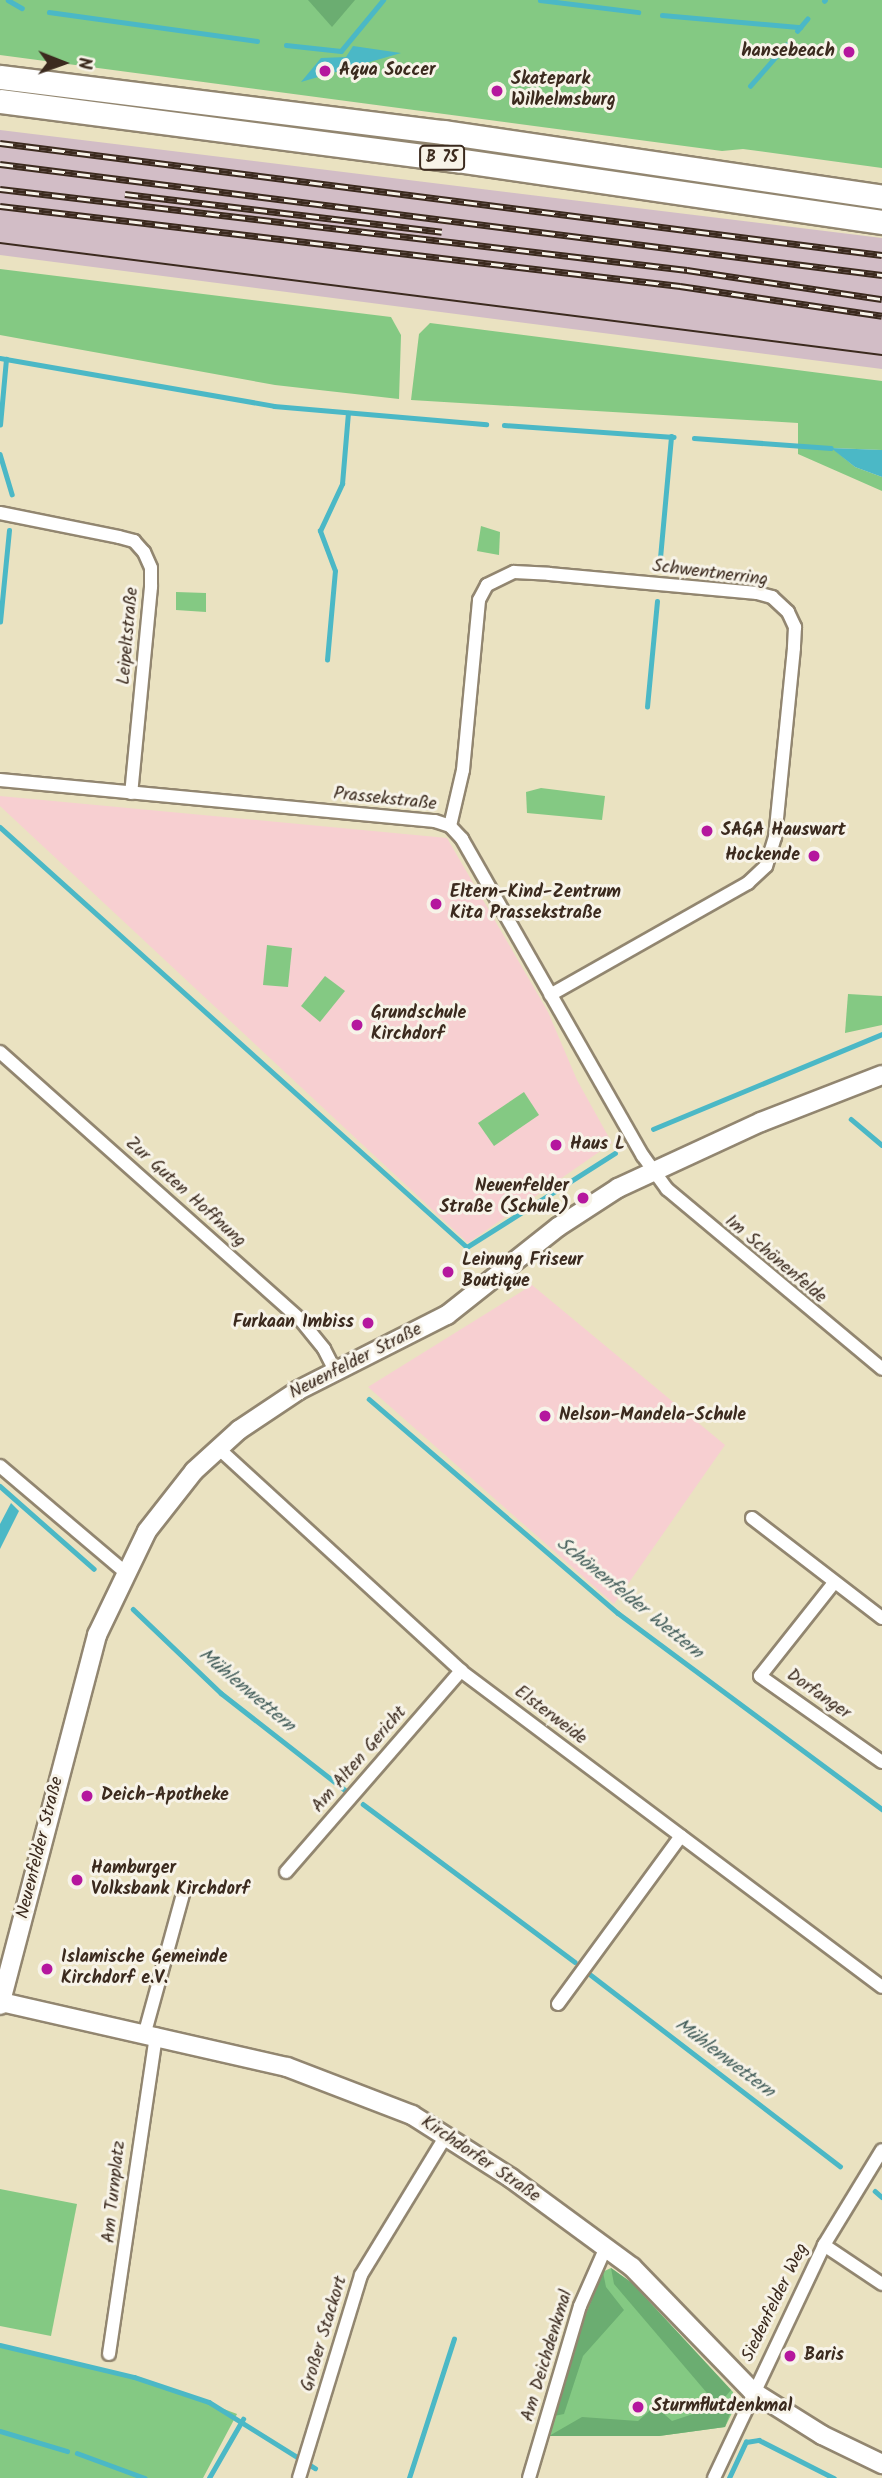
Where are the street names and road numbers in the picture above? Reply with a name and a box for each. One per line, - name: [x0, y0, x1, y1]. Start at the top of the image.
- road number: B 75: [418, 146, 466, 170]
- street label: Schwentnerring: [651, 556, 769, 592]
- street label: Leipeltstraße: [114, 586, 144, 686]
- street label: Prassekstraße: [332, 784, 438, 816]
- street label: Zur Guten Hoffnung: [120, 1133, 250, 1253]
- street label: Im Schönenfelde: [720, 1211, 830, 1309]
- street label: Neuenfelder Straße: [286, 1319, 426, 1405]
- street label: Dorfanger: [782, 1665, 854, 1725]
- street label: Elsterweide: [509, 1682, 591, 1750]
- street label: Am Alten Gericht: [308, 1702, 412, 1818]
- street label: Neuenfelder Straße: [13, 1775, 69, 1921]
- street label: Kirchdorfer Straße: [416, 2112, 544, 2208]
- street label: Am Turnplatz: [99, 2140, 131, 2244]
- street label: Siedenfelder Weg: [738, 2240, 814, 2366]
- street label: Großer Stackort: [297, 2274, 353, 2394]
- street label: Am Deichdenkmal: [518, 2288, 578, 2424]

